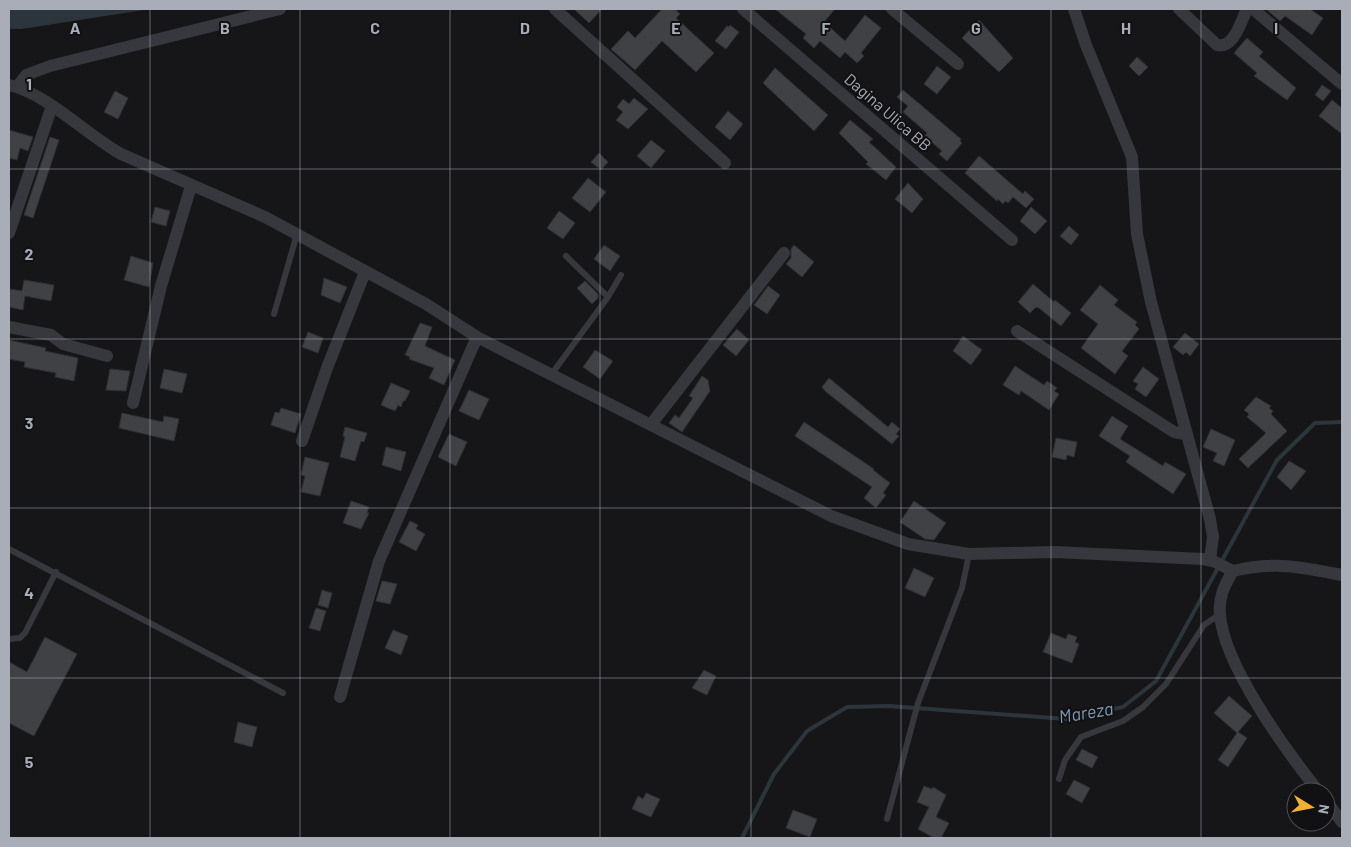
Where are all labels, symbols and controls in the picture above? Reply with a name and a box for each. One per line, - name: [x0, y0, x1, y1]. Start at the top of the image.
- text: A: [70, 18, 81, 37]
- text: B: [220, 18, 230, 37]
- text: C: [370, 18, 380, 37]
- text: D: [520, 18, 530, 37]
- text: E: [671, 18, 681, 37]
- text: F: [822, 18, 831, 37]
- text: G: [971, 18, 981, 37]
- text: H: [1121, 18, 1131, 37]
- text: I: [1274, 18, 1278, 37]
- street label: Dagina Ulica BB: [841, 69, 936, 154]
- text: 1: [26, 74, 32, 93]
- text: 2: [25, 244, 34, 263]
- text: 3: [25, 413, 33, 432]
- text: 4: [24, 583, 34, 602]
- water label: Mareza: [1057, 697, 1115, 727]
- text: 5: [25, 752, 34, 771]
- north arrow: [1286, 782, 1336, 832]
- text: N: [1315, 803, 1333, 815]

